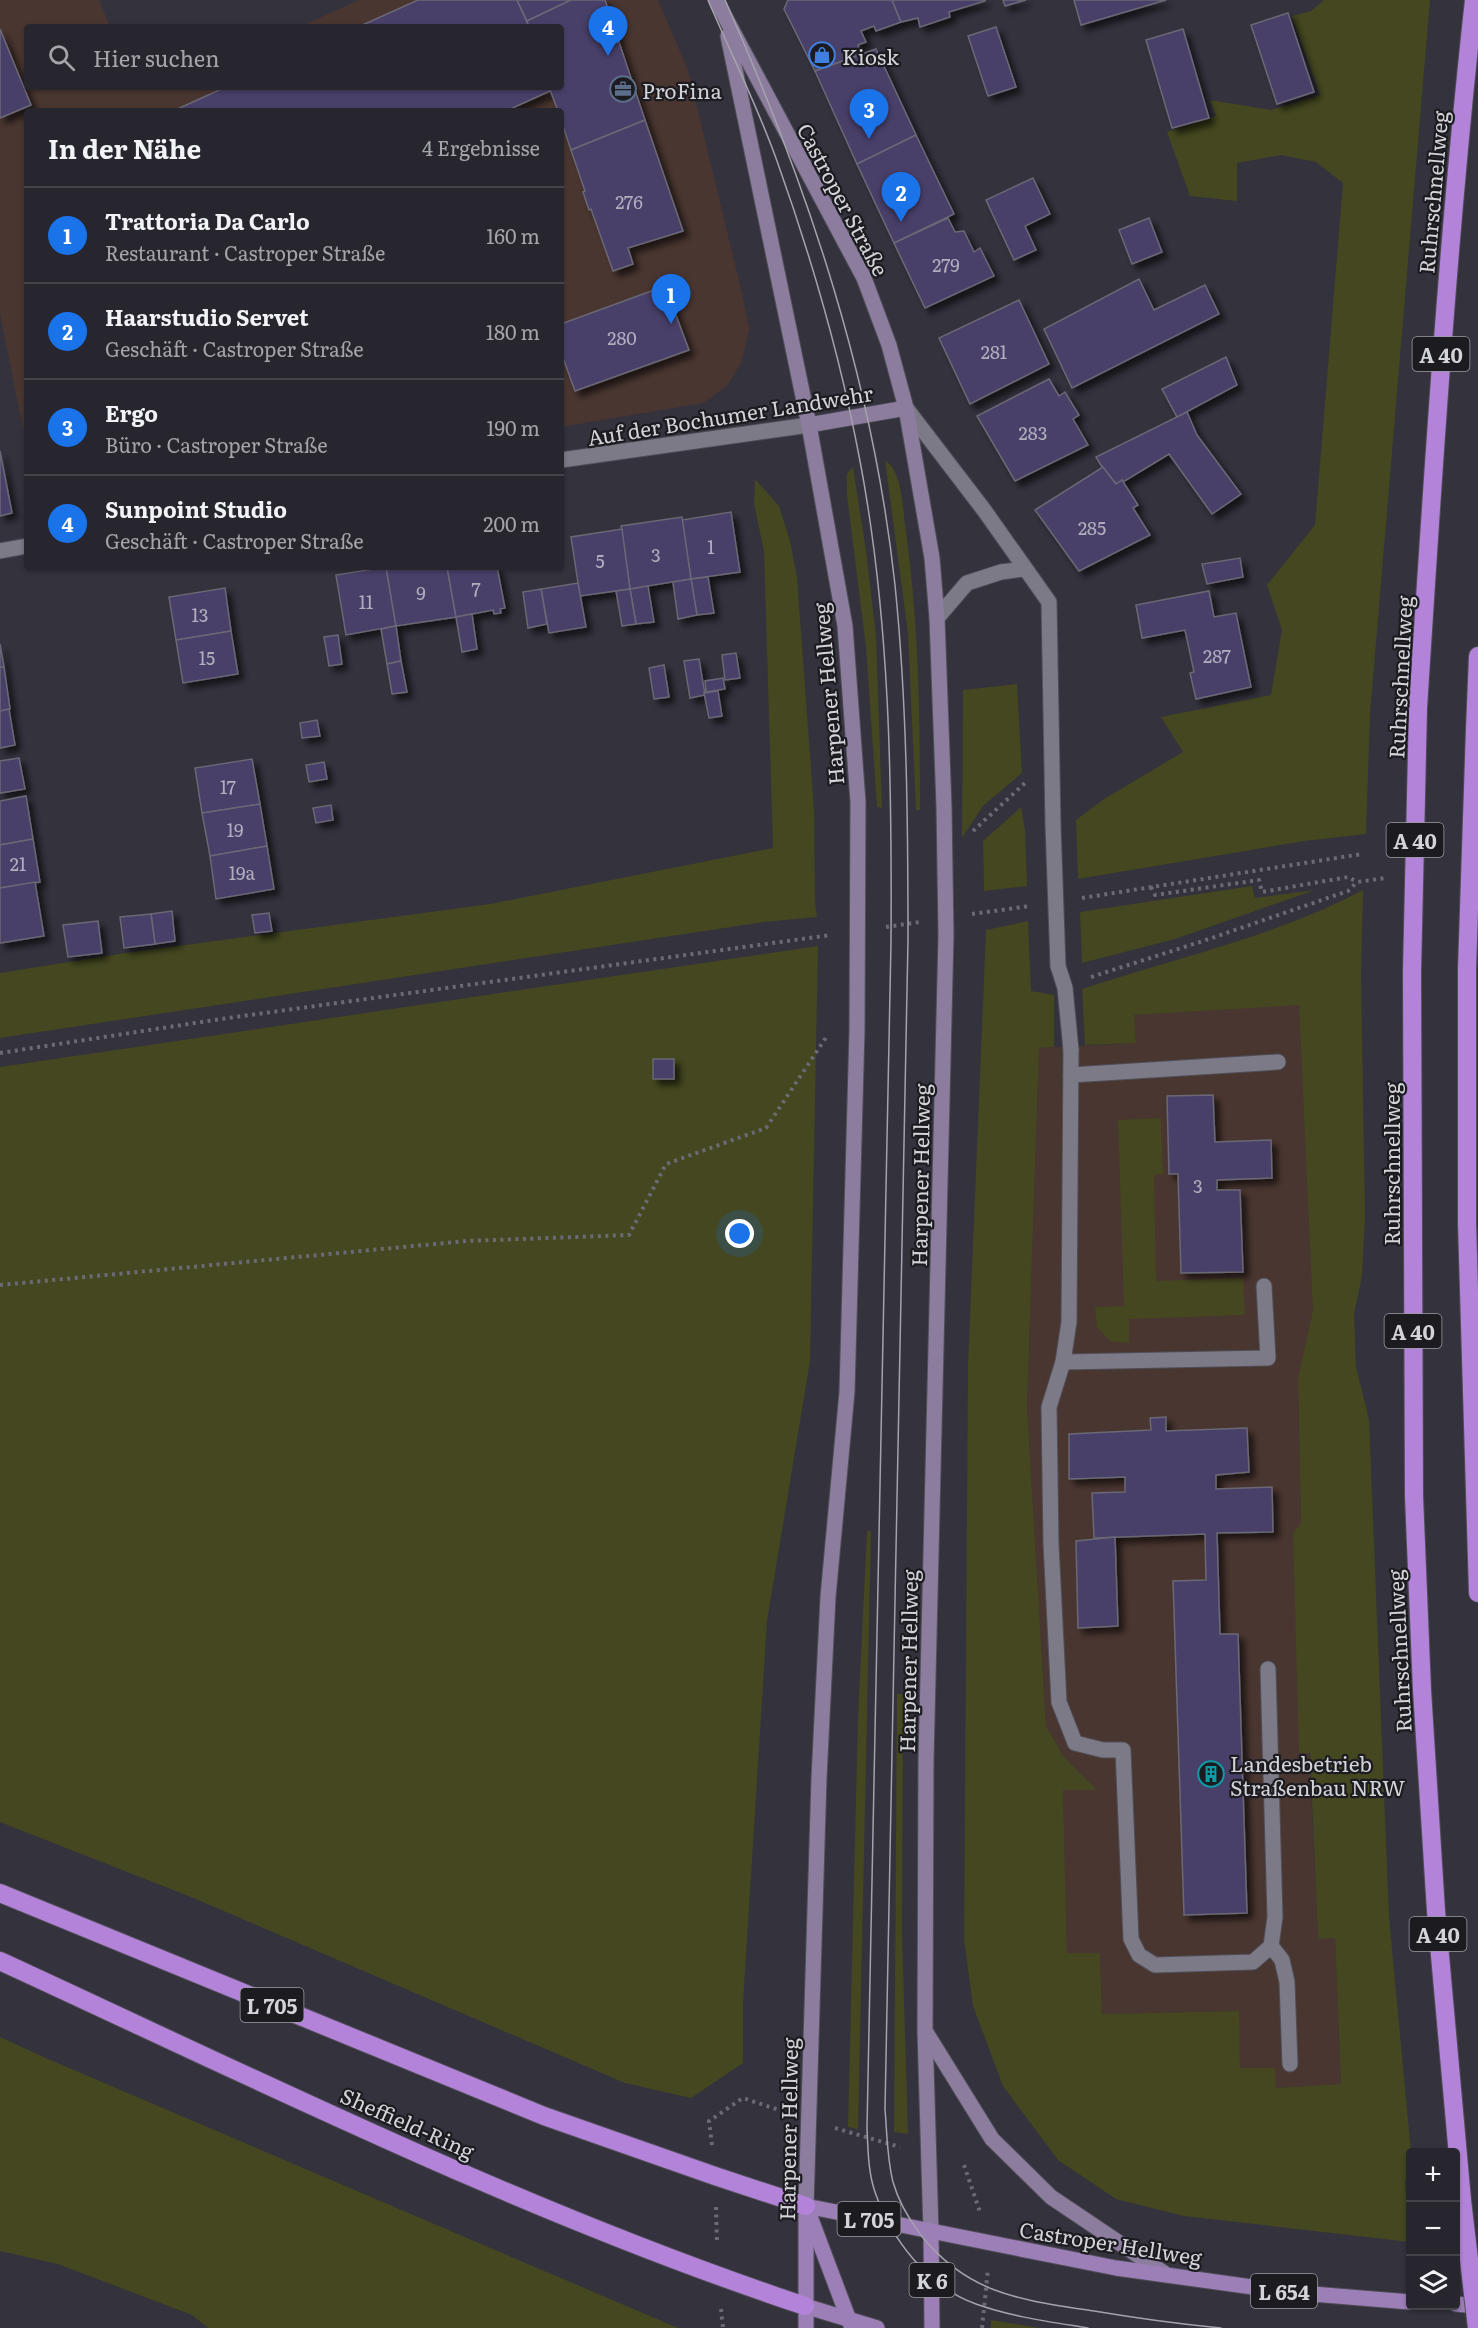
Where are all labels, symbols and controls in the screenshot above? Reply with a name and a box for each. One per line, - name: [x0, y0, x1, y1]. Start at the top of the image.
- pin: 4: [588, 7, 628, 56]
- search box: [24, 24, 564, 90]
- shop icon: Kiosk: [807, 40, 837, 70]
- place label: Kiosk: [842, 40, 899, 71]
- icon: search: [45, 41, 78, 74]
- text: Hier suchen: [93, 41, 220, 74]
- office icon: ProFina: [608, 74, 638, 104]
- place label: ProFina: [642, 74, 722, 105]
- pin: 3: [850, 90, 888, 139]
- street label: Ruhrschnellweg: [1409, 109, 1455, 275]
- street label: Castroper Straße: [791, 117, 897, 281]
- text: In der Nähe: [48, 128, 201, 167]
- text: 4 Ergebnisse: [422, 132, 540, 162]
- pin: 2: [882, 172, 920, 222]
- house number: 276: [615, 188, 643, 215]
- text: Trattoria Da Carlo: [105, 204, 310, 237]
- text: 1: [63, 220, 72, 250]
- text: 160 m: [486, 220, 540, 250]
- text: Restaurant · Castroper Straße: [105, 237, 385, 267]
- house number: 279: [932, 251, 960, 278]
- pin: 1: [652, 274, 690, 324]
- text: Haarstudio Servet: [105, 300, 309, 333]
- text: 2: [62, 316, 73, 346]
- text: 180 m: [486, 316, 540, 346]
- house number: 280: [607, 324, 637, 351]
- text: Geschäft · Castroper Straße: [105, 333, 364, 363]
- road number: A 40: [1412, 337, 1470, 371]
- house number: 281: [981, 338, 1007, 365]
- street label: Auf der Bochumer Landwehr: [585, 376, 875, 452]
- text: Ergo: [105, 396, 158, 429]
- text: 3: [62, 412, 73, 442]
- text: 190 m: [486, 412, 540, 442]
- house number: 283: [1019, 419, 1047, 446]
- text: Büro · Castroper Straße: [105, 429, 328, 459]
- text: Sunpoint Studio: [105, 492, 287, 525]
- text: 4: [61, 508, 74, 538]
- text: 200 m: [483, 508, 540, 538]
- house number: 285: [1078, 514, 1106, 541]
- text: Geschäft · Castroper Straße: [105, 525, 364, 555]
- house number: 1: [707, 533, 715, 560]
- house number: 3: [651, 541, 661, 568]
- house number: 5: [595, 547, 605, 574]
- house number: 7: [471, 575, 481, 602]
- house number: 9: [416, 579, 426, 606]
- house number: 11: [359, 588, 373, 615]
- street label: Ruhrschnellweg: [1379, 594, 1419, 759]
- house number: 13: [191, 601, 209, 628]
- street label: Harpener Hellweg: [804, 601, 850, 787]
- house number: 287: [1203, 642, 1231, 669]
- house number: 15: [199, 644, 215, 671]
- house number: 17: [220, 773, 236, 800]
- house number: 19: [227, 816, 243, 843]
- road number: A 40: [1386, 823, 1444, 857]
- house number: 21: [10, 850, 26, 877]
- house number: 19a: [229, 859, 256, 886]
- street label: Ruhrschnellweg: [1375, 1082, 1406, 1246]
- street label: Harpener Hellweg: [902, 1083, 936, 1267]
- house number: 3: [1193, 1172, 1203, 1199]
- your location: [725, 1219, 754, 1248]
- road number: A 40: [1384, 1314, 1442, 1348]
- street label: Ruhrschnellweg: [1378, 1568, 1418, 1733]
- street label: Harpener Hellweg: [890, 1569, 924, 1753]
- place label: Landesbetrieb Straßenbau NRW: [1230, 1747, 1405, 1802]
- building icon: Landesbetrieb Straßenbau NRW: [1196, 1759, 1226, 1789]
- road number: A 40: [1410, 1917, 1466, 1951]
- road number: L 705: [240, 1988, 304, 2022]
- street label: Harpener Hellweg: [770, 2037, 804, 2221]
- street label: Sheffield-Ring: [336, 2079, 480, 2165]
- map controls: [1406, 2148, 1460, 2310]
- button: +: [1406, 2148, 1460, 2202]
- road number: L 705: [838, 2202, 900, 2236]
- button: −: [1406, 2202, 1460, 2256]
- street label: Castroper Hellweg: [1017, 2212, 1205, 2272]
- button: layers: [1406, 2256, 1460, 2310]
- road number: K 6: [910, 2263, 954, 2297]
- road number: L 654: [1251, 2274, 1317, 2308]

